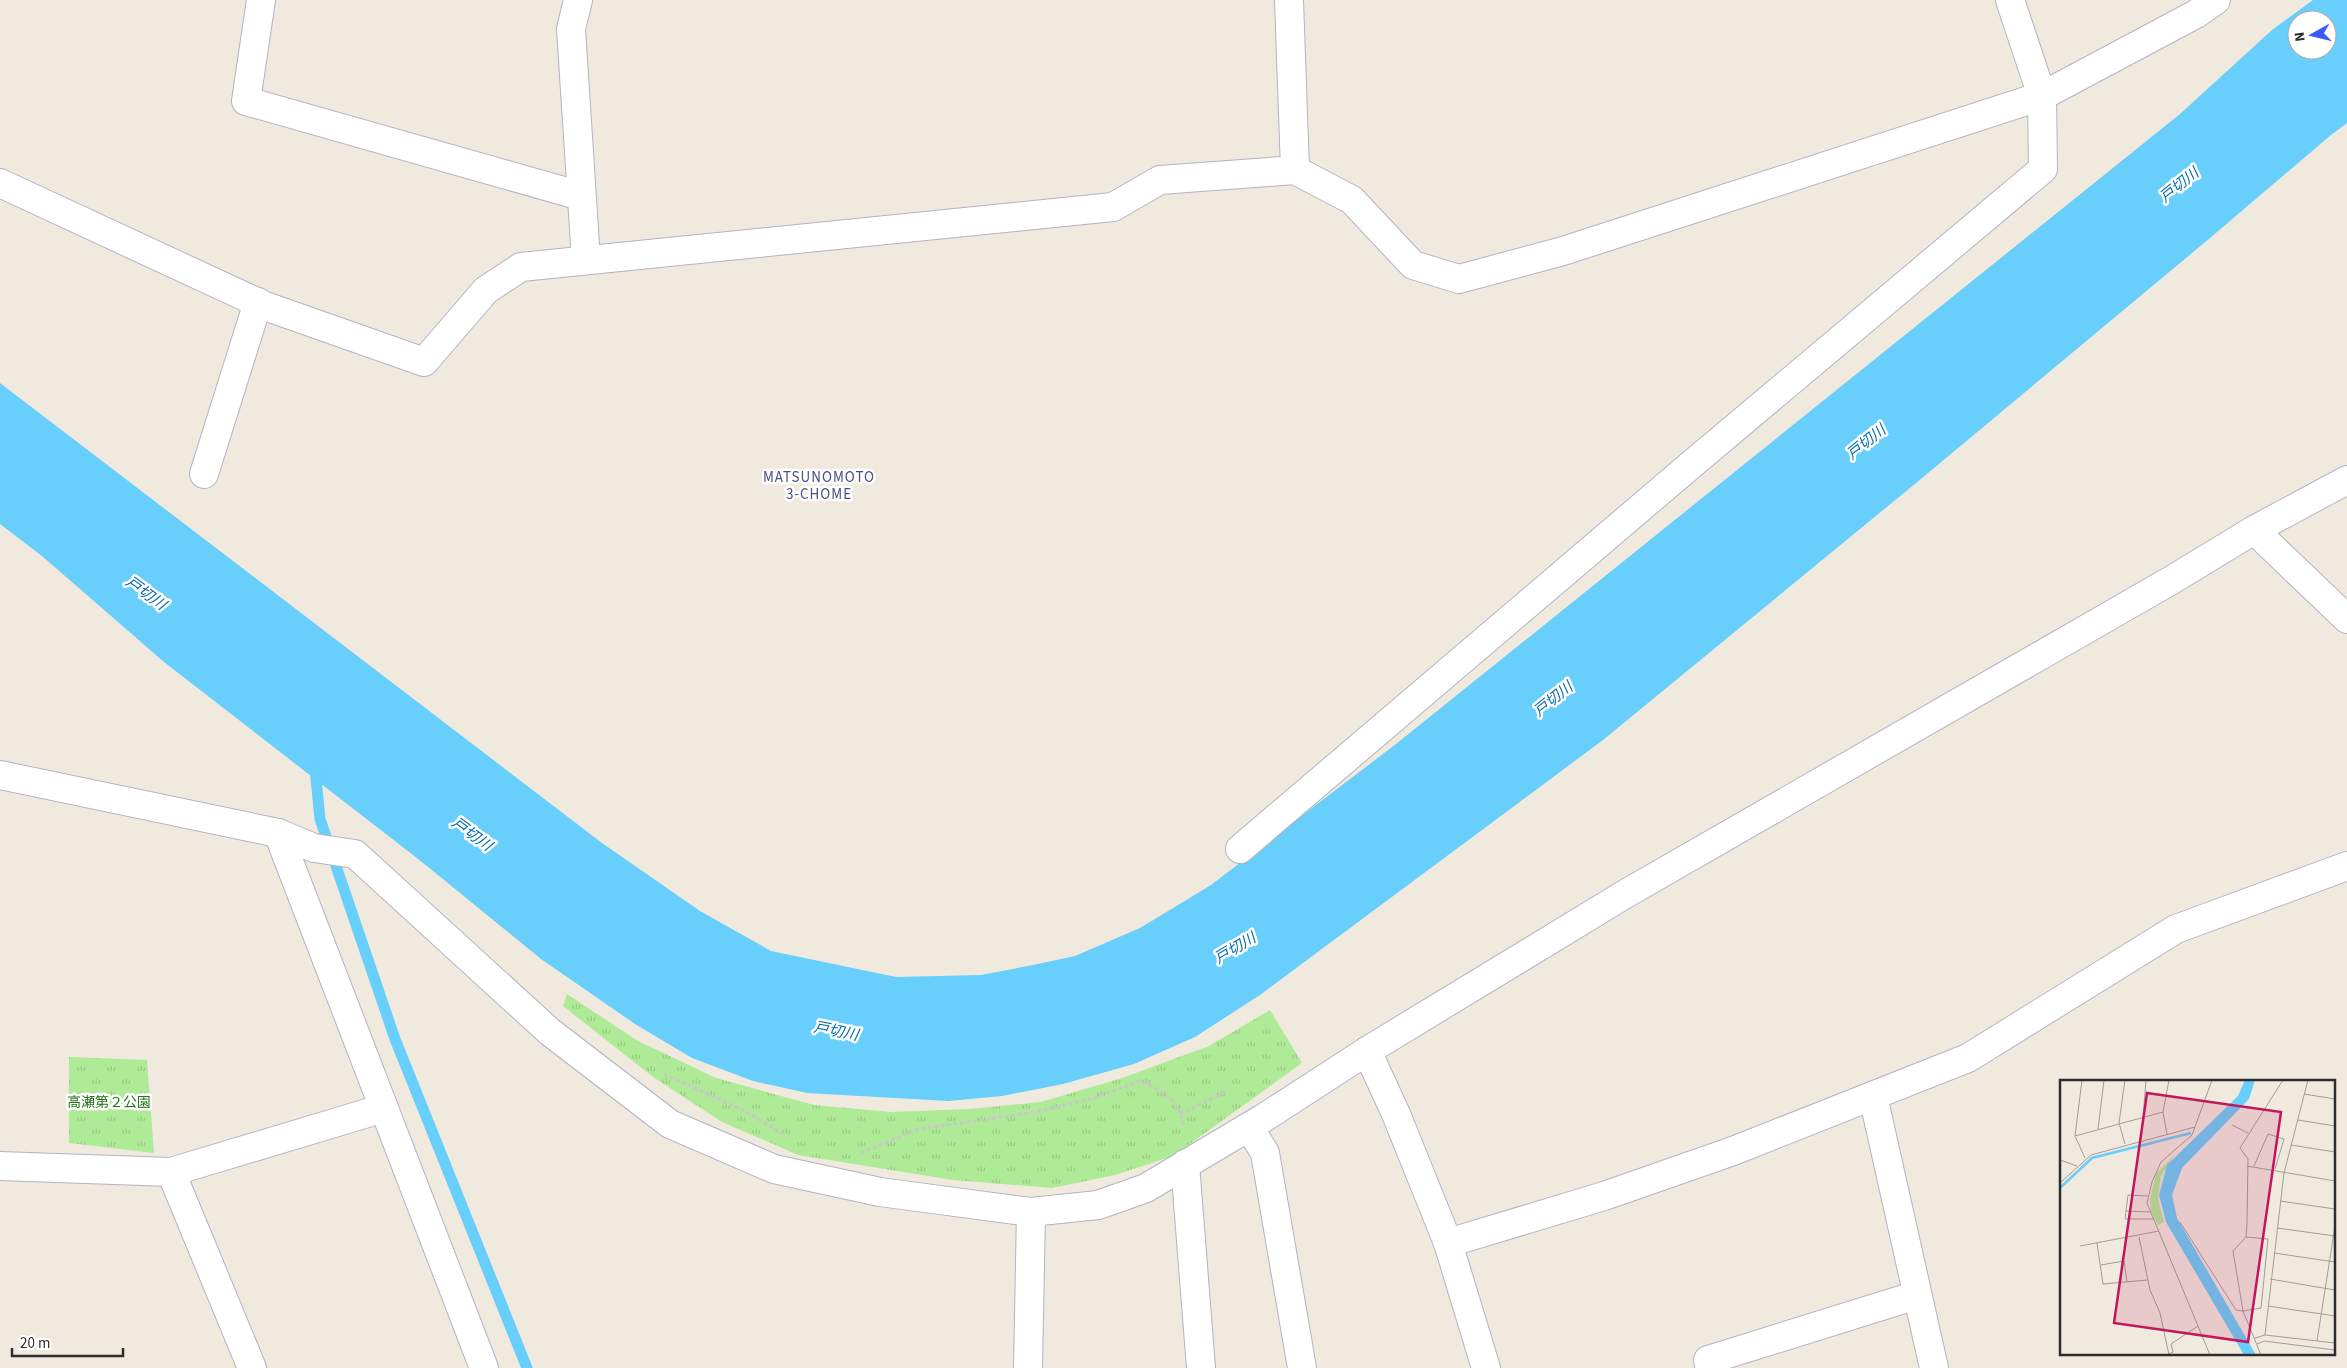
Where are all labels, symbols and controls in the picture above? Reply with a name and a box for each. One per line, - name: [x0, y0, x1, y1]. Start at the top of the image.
- north arrow: [2287, 10, 2337, 60]
- text: N: [2290, 31, 2311, 43]
- water label: 戸切川: [2155, 162, 2205, 208]
- water label: 戸切川: [1842, 419, 1892, 465]
- district label: MATSUNOMOTO 3-CHOME: [763, 467, 875, 505]
- water label: 戸切川: [121, 572, 172, 616]
- water label: 戸切川: [1529, 676, 1579, 722]
- water label: 戸切川: [447, 813, 498, 857]
- water label: 戸切川: [1211, 927, 1262, 969]
- water label: 戸切川: [812, 1017, 862, 1046]
- inset map: [2060, 1080, 2334, 1356]
- park label: 高瀬第２公園: [67, 1093, 151, 1113]
- scale bar: [12, 1326, 124, 1358]
- text: 20 m: [20, 1333, 50, 1354]

